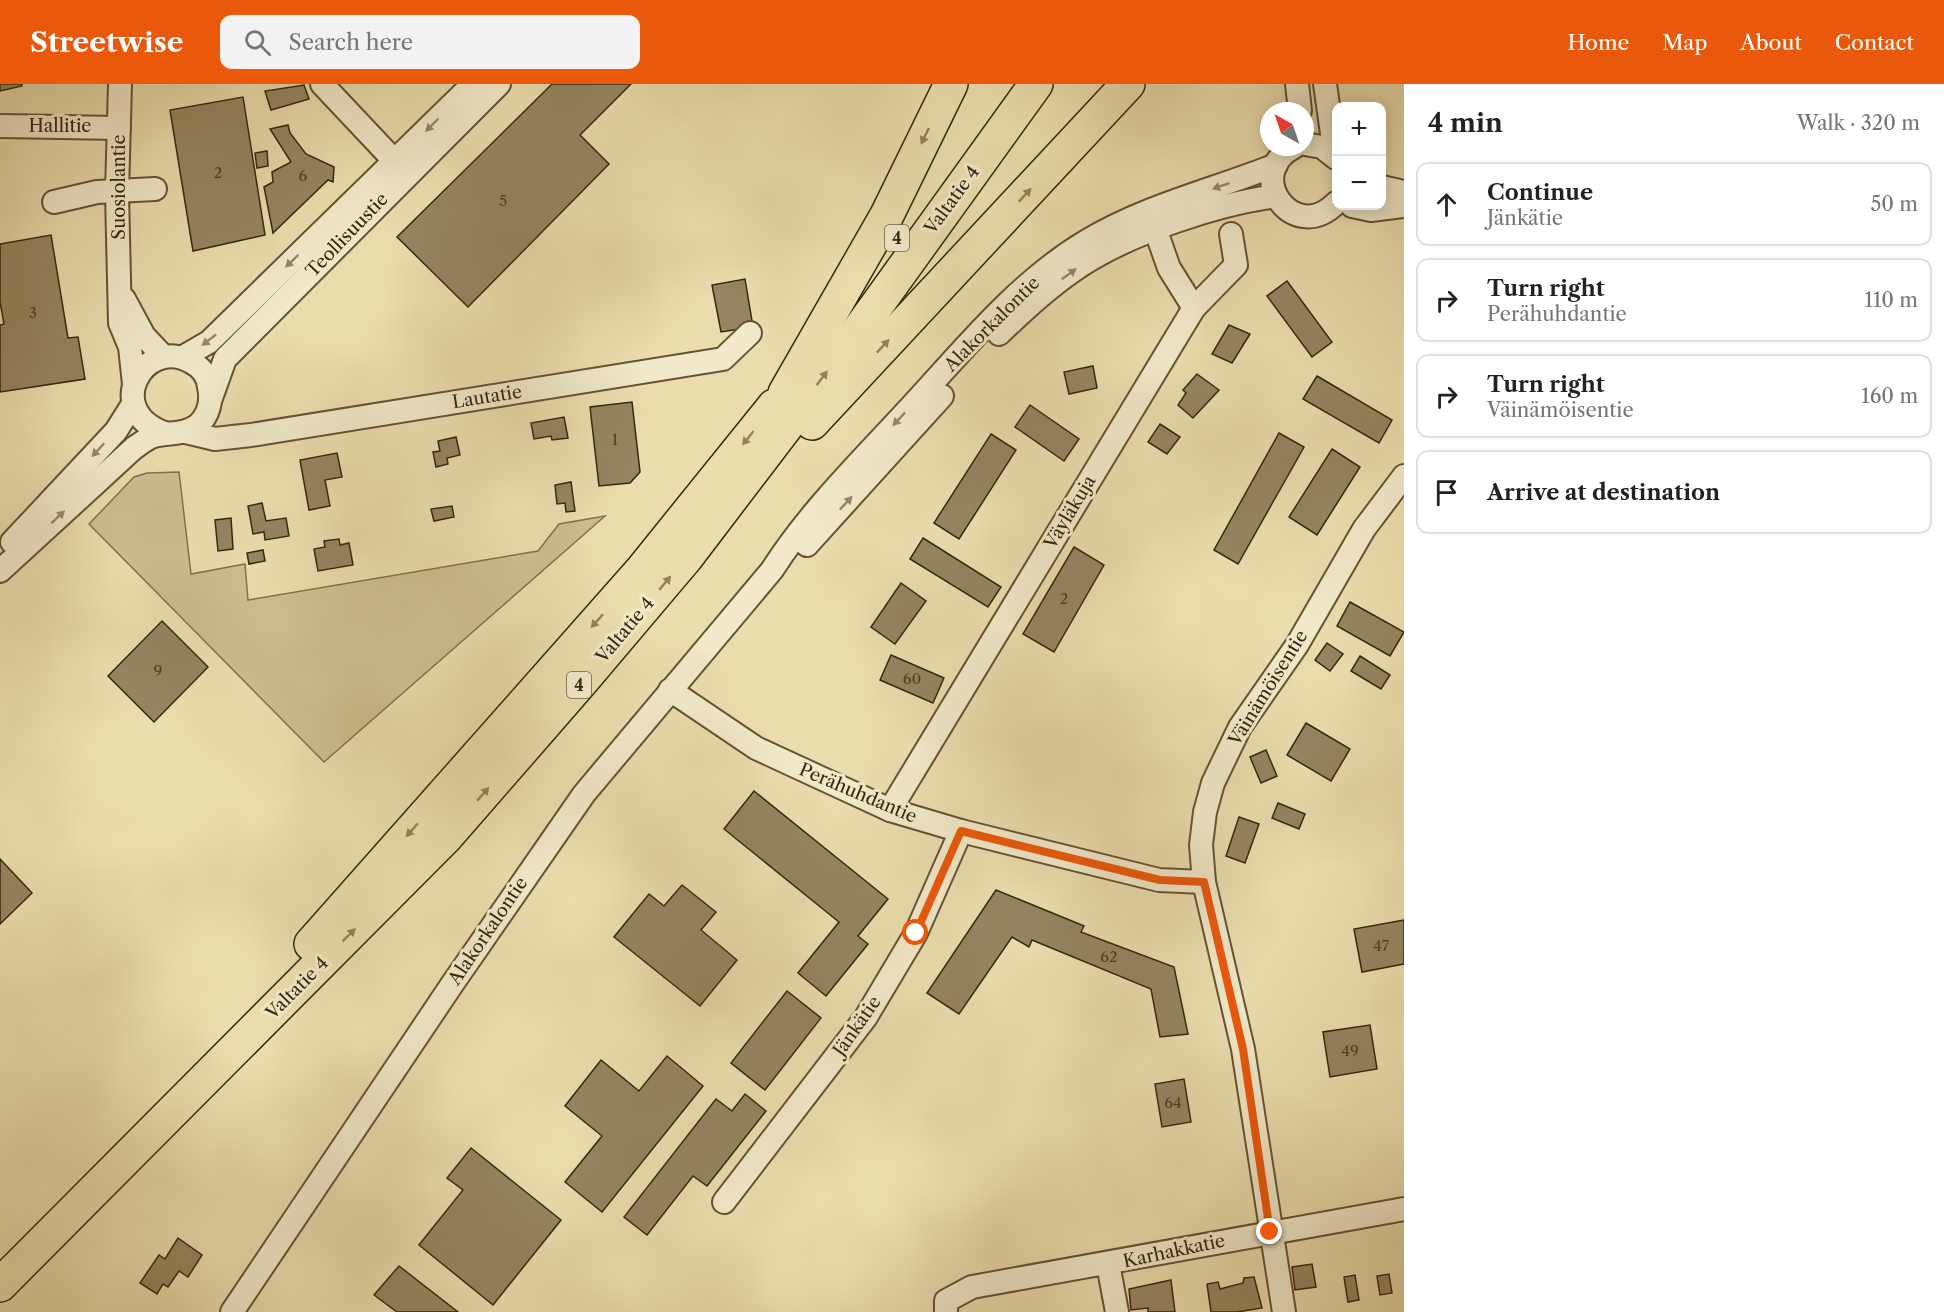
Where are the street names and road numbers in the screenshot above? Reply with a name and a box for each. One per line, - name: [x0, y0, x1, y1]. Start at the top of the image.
- street label: Hallitie: [29, 115, 91, 137]
- street label: Suosiolantie: [108, 134, 130, 240]
- street label: Valtatie 4: [919, 162, 984, 239]
- street label: Teollisuustie: [301, 188, 393, 282]
- road number: 4: [885, 225, 909, 251]
- street label: Alakorkalontie: [939, 272, 1044, 377]
- street label: Lautatie: [451, 381, 523, 413]
- street label: Väyläkuja: [1039, 471, 1101, 554]
- street label: Valtatie 4: [590, 593, 659, 668]
- street label: Väinämöisentie: [1223, 626, 1312, 751]
- road number: 4: [567, 672, 591, 698]
- street label: Perähuhdantie: [796, 758, 920, 828]
- street label: Alakorkalontie: [443, 873, 532, 990]
- street label: Valtatie 4: [261, 952, 333, 1024]
- street label: Jänkätie: [827, 992, 886, 1063]
- street label: Karhakkatie: [1121, 1229, 1227, 1273]

